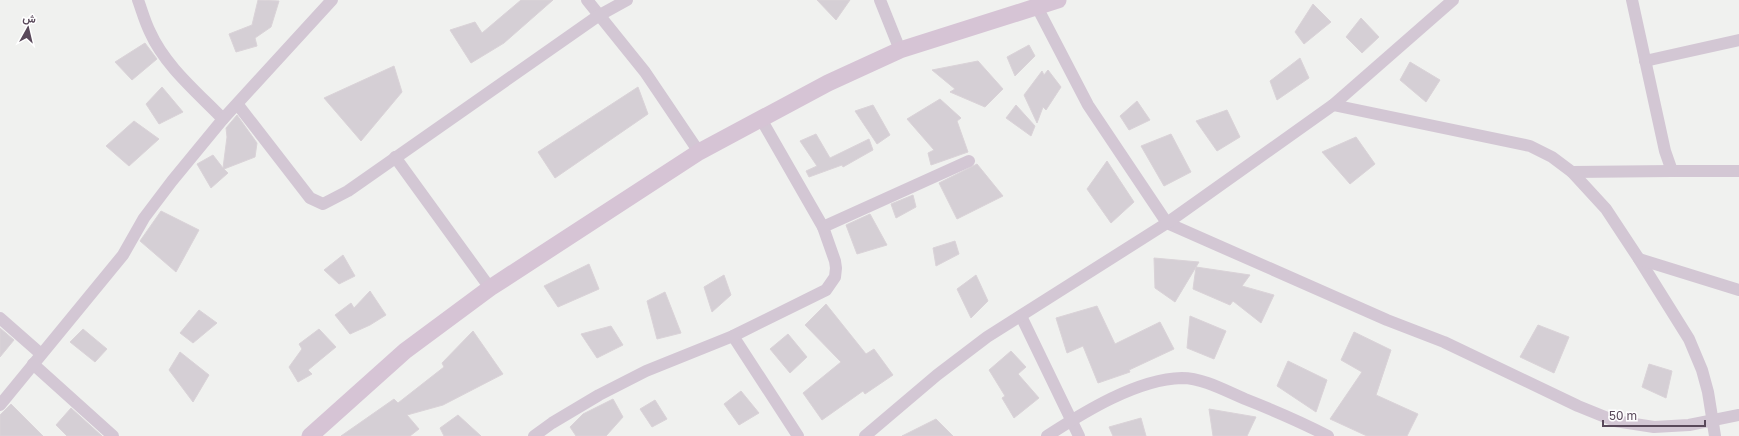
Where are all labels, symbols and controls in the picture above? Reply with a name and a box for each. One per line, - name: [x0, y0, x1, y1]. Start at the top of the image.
- north arrow: [8, 8, 48, 48]
- text: ش: [22, 10, 37, 26]
- scale bar: [1603, 402, 1705, 428]
- text: 50 m: [1609, 408, 1637, 423]

